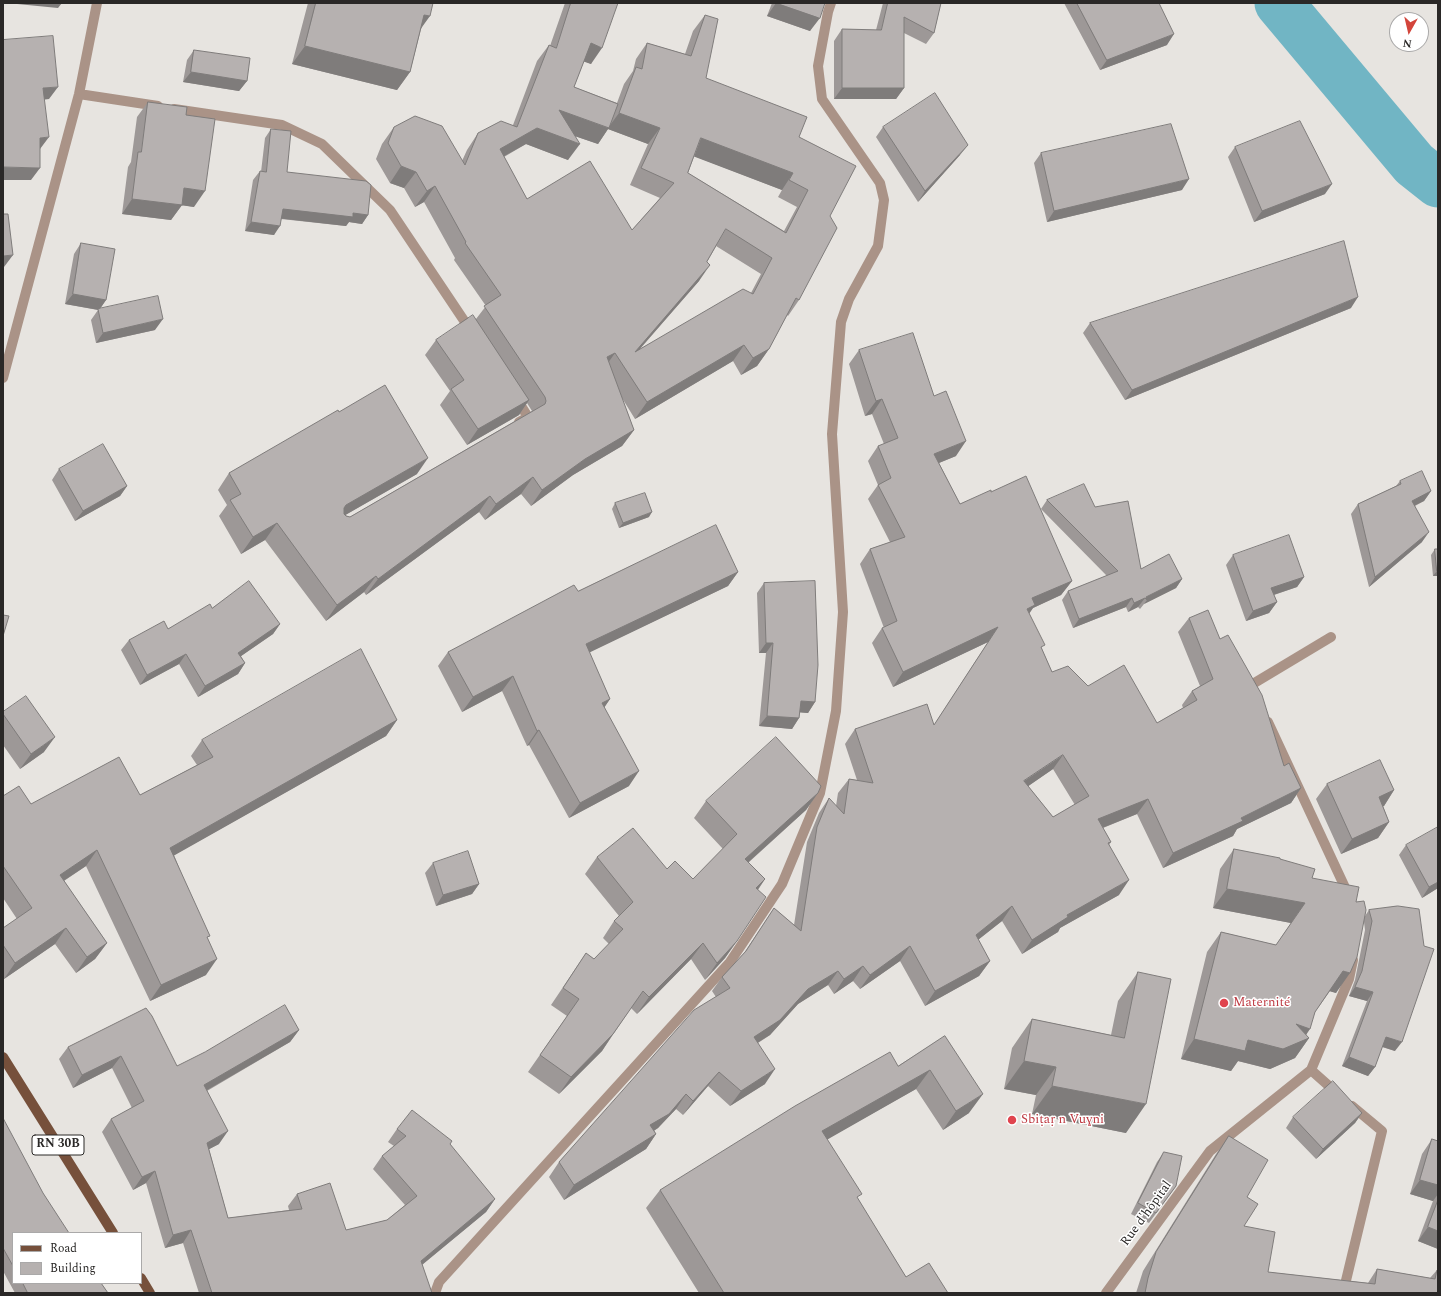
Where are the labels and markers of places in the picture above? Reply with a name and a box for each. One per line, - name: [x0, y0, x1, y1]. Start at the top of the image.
- place label: Maternité: [1233, 995, 1290, 1011]
- marker: Maternité: [1218, 997, 1230, 1009]
- place label: Sbiṭaṛ n Vuɣni: [1021, 1112, 1104, 1128]
- marker: Sbiṭaṛ n Vuɣni: [1006, 1114, 1018, 1126]

